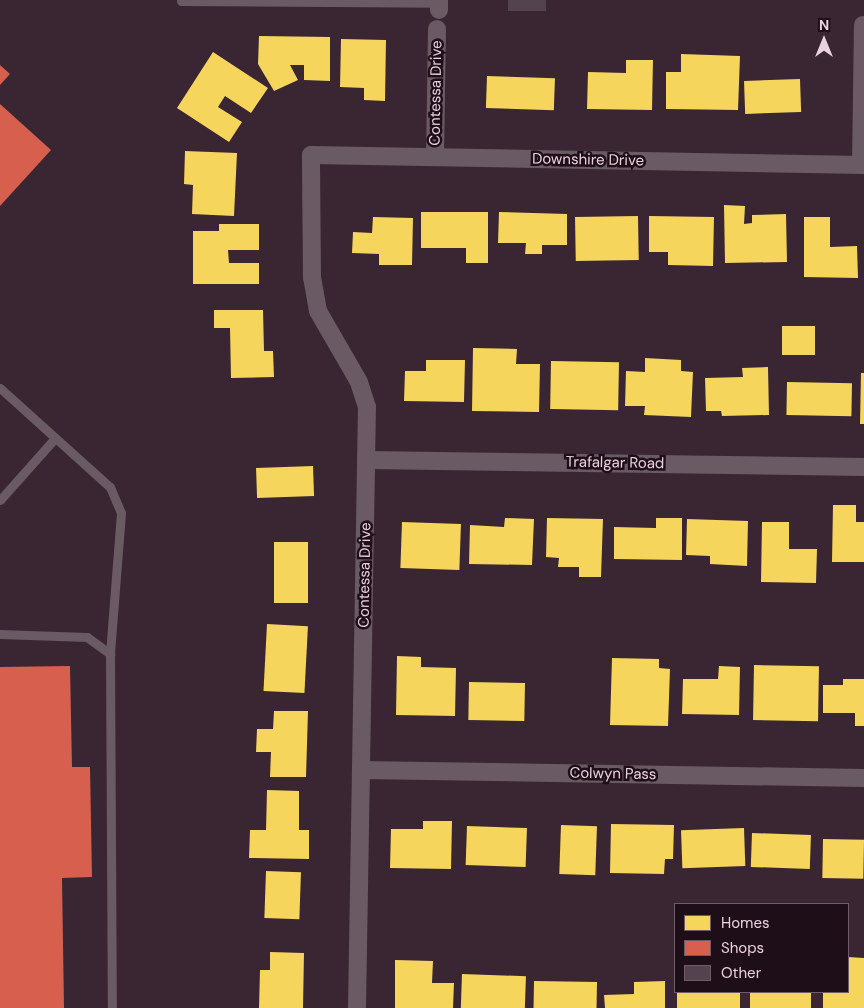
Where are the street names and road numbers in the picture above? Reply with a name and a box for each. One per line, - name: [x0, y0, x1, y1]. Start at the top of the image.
- street label: Contessa Drive: [426, 40, 446, 146]
- street label: Downshire Drive: [532, 150, 644, 170]
- street label: Trafalgar Road: [566, 453, 664, 473]
- street label: Contessa Drive: [355, 522, 375, 628]
- street label: Colwyn Pass: [569, 764, 657, 784]

